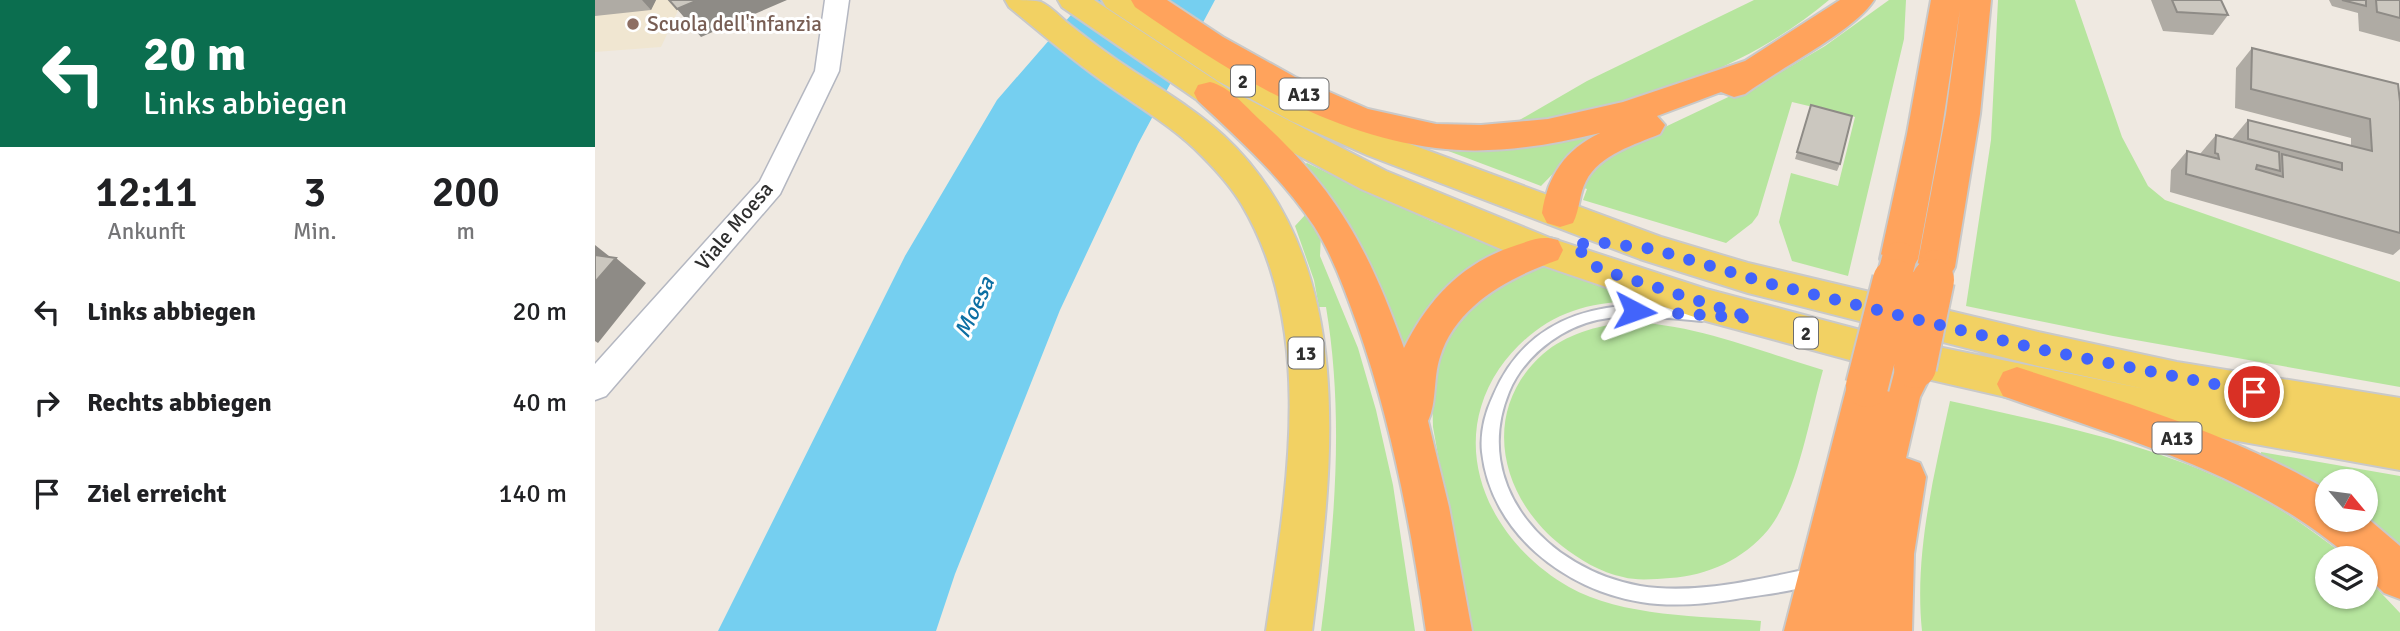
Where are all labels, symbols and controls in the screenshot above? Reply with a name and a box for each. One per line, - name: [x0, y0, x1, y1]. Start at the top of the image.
- place label: Scuola dell'infanzia: [647, 11, 822, 37]
- marker: Scuola dell'infanzia: [625, 16, 641, 32]
- text: 20 m: [143, 24, 246, 84]
- icon: left: [28, 28, 119, 119]
- road number: 2: [1231, 66, 1255, 96]
- road number: A13: [1279, 78, 1329, 110]
- text: Links abbiegen: [143, 84, 347, 123]
- text: 12:11: [95, 167, 198, 218]
- text: 3: [303, 167, 326, 218]
- text: 200: [432, 167, 500, 218]
- street label: Viale Moesa: [689, 176, 779, 276]
- text: Ankunft: [108, 217, 185, 246]
- text: Min.: [293, 217, 336, 246]
- text: m: [457, 217, 475, 246]
- water label: Moesa: [948, 271, 1002, 342]
- position arrow: [1598, 274, 1672, 348]
- icon: left: [28, 293, 66, 331]
- text: Links abbiegen: [87, 296, 256, 328]
- text: 20 m: [512, 296, 567, 328]
- road number: 2: [1794, 318, 1818, 348]
- road number: 13: [1289, 338, 1323, 368]
- pin: [2224, 362, 2284, 422]
- icon: arrive: [2235, 373, 2273, 411]
- icon: right: [28, 384, 66, 422]
- text: Rechts abbiegen: [87, 387, 272, 419]
- text: 40 m: [512, 387, 567, 419]
- road number: A13: [2153, 422, 2201, 453]
- north arrow: [2315, 469, 2378, 532]
- map controls: [2315, 469, 2378, 609]
- icon: arrive: [28, 475, 66, 513]
- text: Ziel erreicht: [87, 478, 227, 510]
- text: 140 m: [498, 478, 567, 510]
- button: layers: [2315, 546, 2378, 609]

